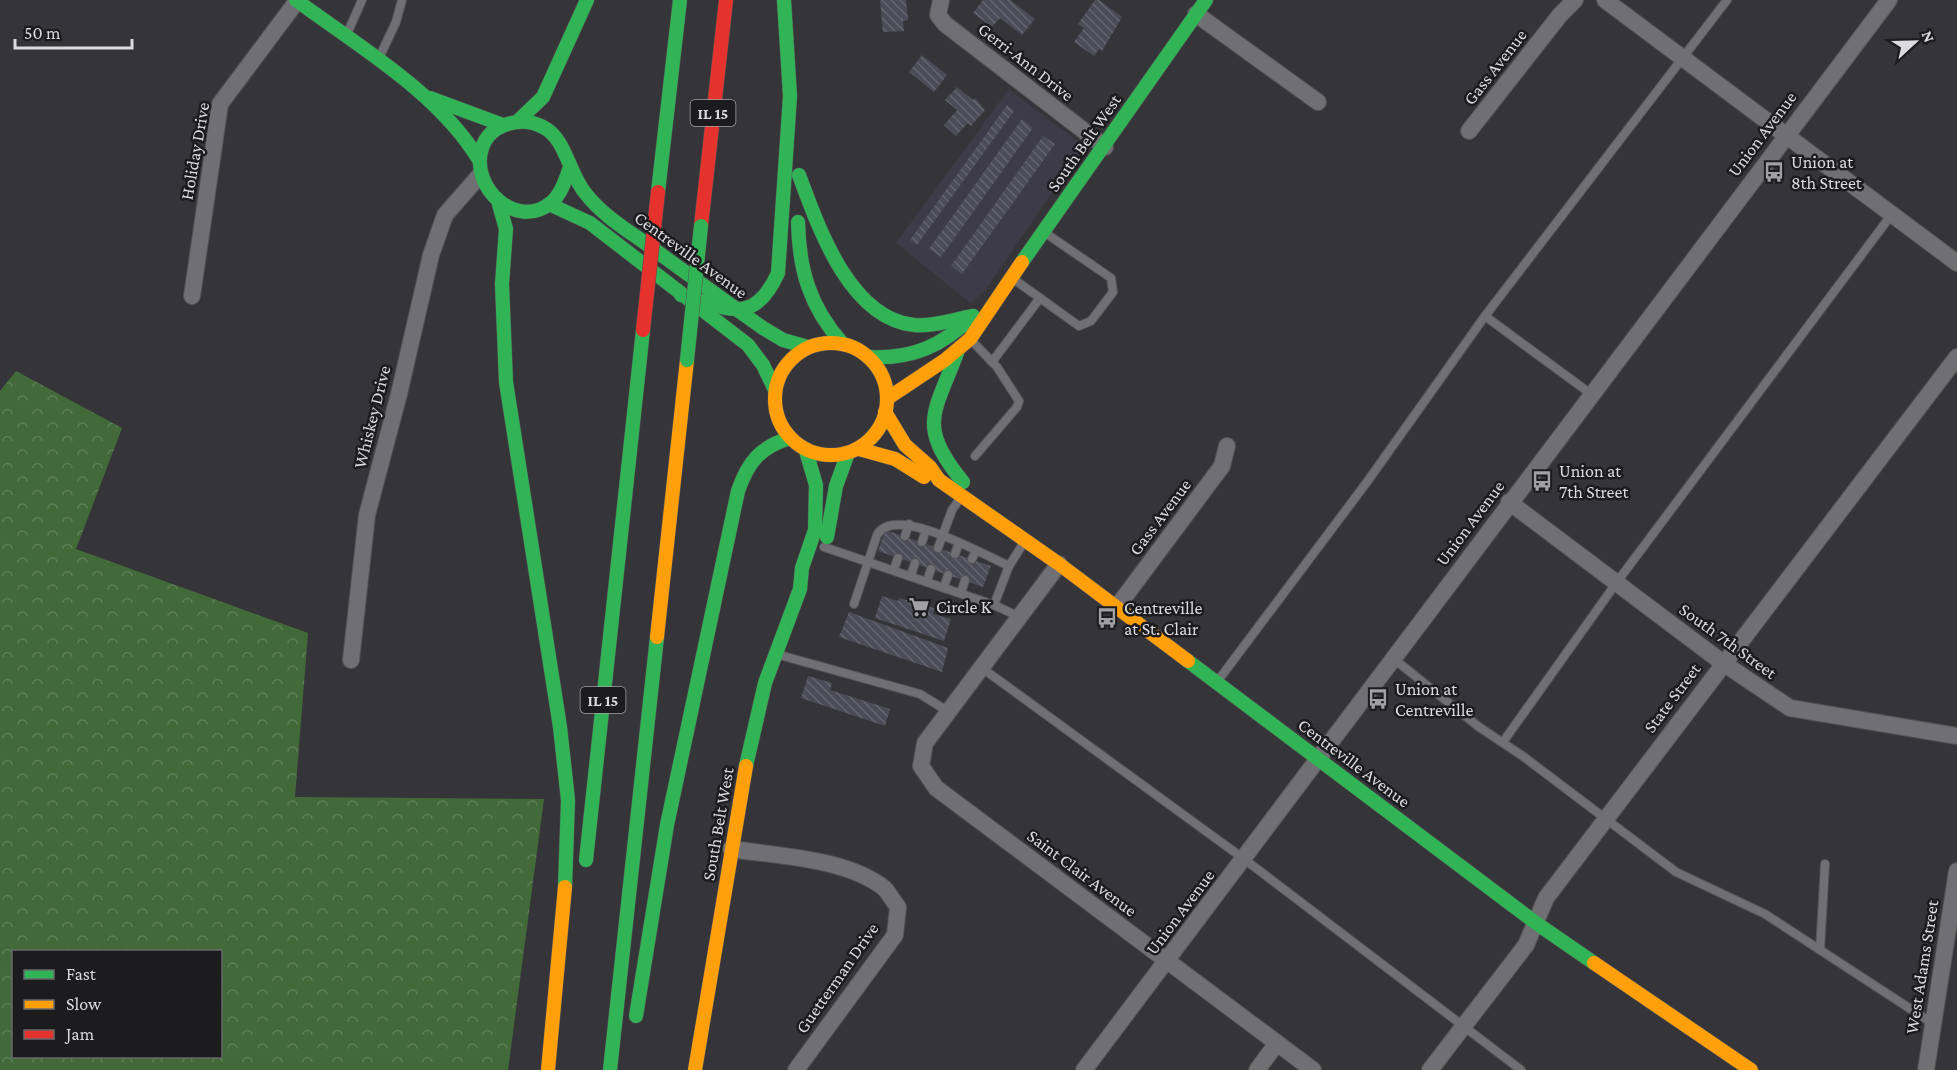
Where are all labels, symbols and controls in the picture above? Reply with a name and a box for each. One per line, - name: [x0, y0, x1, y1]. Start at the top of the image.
- scale bar: [15, 12, 132, 50]
- north arrow: [1885, 12, 1945, 72]
- street label: Gerri-Ann Drive: [974, 19, 1078, 105]
- text: 50 m: [24, 23, 61, 43]
- street label: Gass Avenue: [1459, 25, 1531, 109]
- text: N: [1919, 28, 1938, 45]
- street label: Union Avenue: [1724, 88, 1800, 180]
- street label: South Belt West: [1043, 90, 1126, 196]
- road number: IL 15: [690, 100, 736, 126]
- street label: Holiday Drive: [177, 101, 213, 201]
- place label: Union at 8th Street: [1791, 152, 1863, 193]
- bus stop icon: Union at 8th Street: [1762, 160, 1786, 184]
- street label: Centreville Avenue: [631, 207, 751, 303]
- street label: Whiskey Drive: [350, 363, 394, 470]
- place label: Union at 7th Street: [1559, 461, 1629, 502]
- bus stop icon: Union at 7th Street: [1530, 469, 1554, 493]
- street label: Gass Avenue: [1125, 475, 1195, 559]
- street label: Union Avenue: [1432, 477, 1508, 569]
- supermarket icon: Circle K: [907, 595, 931, 619]
- place label: Circle K: [936, 597, 992, 617]
- place label: Centreville at St. Clair: [1124, 598, 1202, 639]
- street label: South 7th Street: [1675, 599, 1781, 684]
- bus stop icon: Centreville at St. Clair: [1095, 606, 1119, 630]
- street label: State Street: [1639, 658, 1705, 737]
- place label: Union at Centreville: [1395, 679, 1473, 720]
- road number: IL 15: [580, 687, 626, 713]
- bus stop icon: Union at Centreville: [1366, 687, 1390, 711]
- street label: Centreville Avenue: [1294, 714, 1414, 812]
- street label: South Belt West: [698, 765, 738, 882]
- street label: Saint Clair Avenue: [1023, 825, 1141, 921]
- street label: Union Avenue: [1142, 866, 1218, 958]
- street label: West Adams Street: [1902, 898, 1943, 1035]
- street label: Guetterman Drive: [792, 919, 883, 1037]
- legend: [12, 950, 222, 1058]
- text: Fast: [66, 964, 97, 984]
- text: Slow: [66, 994, 102, 1014]
- text: Jam: [64, 1024, 95, 1044]

